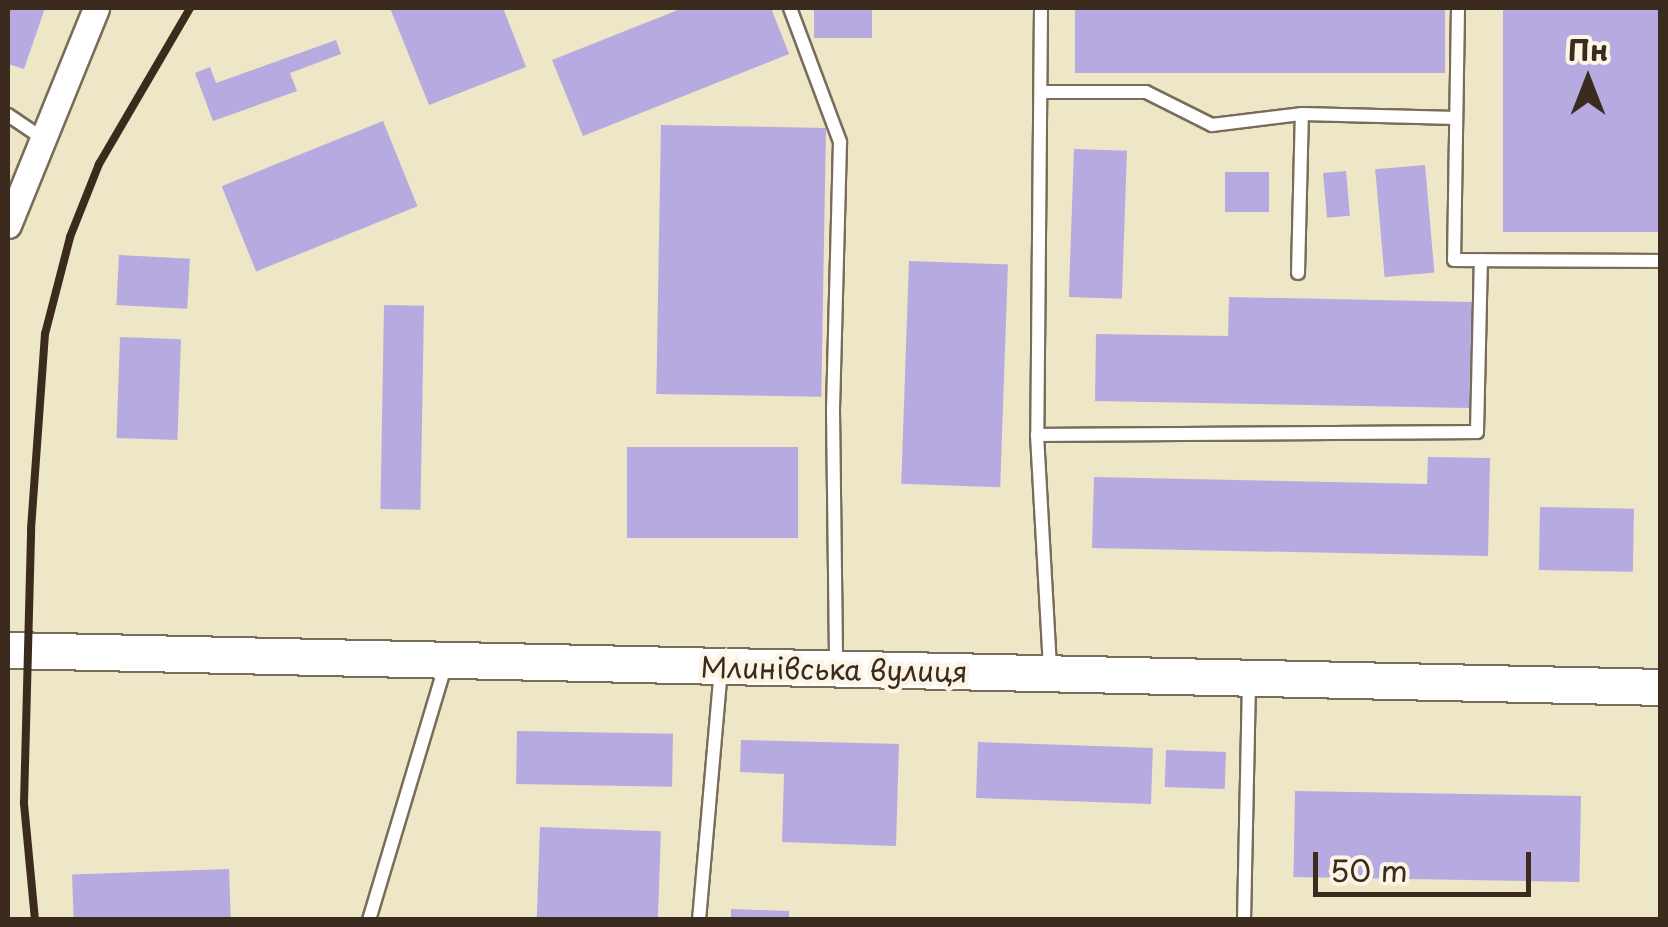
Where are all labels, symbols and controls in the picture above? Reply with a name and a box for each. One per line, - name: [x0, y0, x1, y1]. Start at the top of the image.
- text: Пн: [1568, 28, 1608, 71]
- north arrow: [1538, 30, 1638, 130]
- street label: Млинівська вулиця: [699, 650, 969, 688]
- scale bar: [1318, 832, 1536, 894]
- text: 50 m: [1330, 847, 1408, 892]

